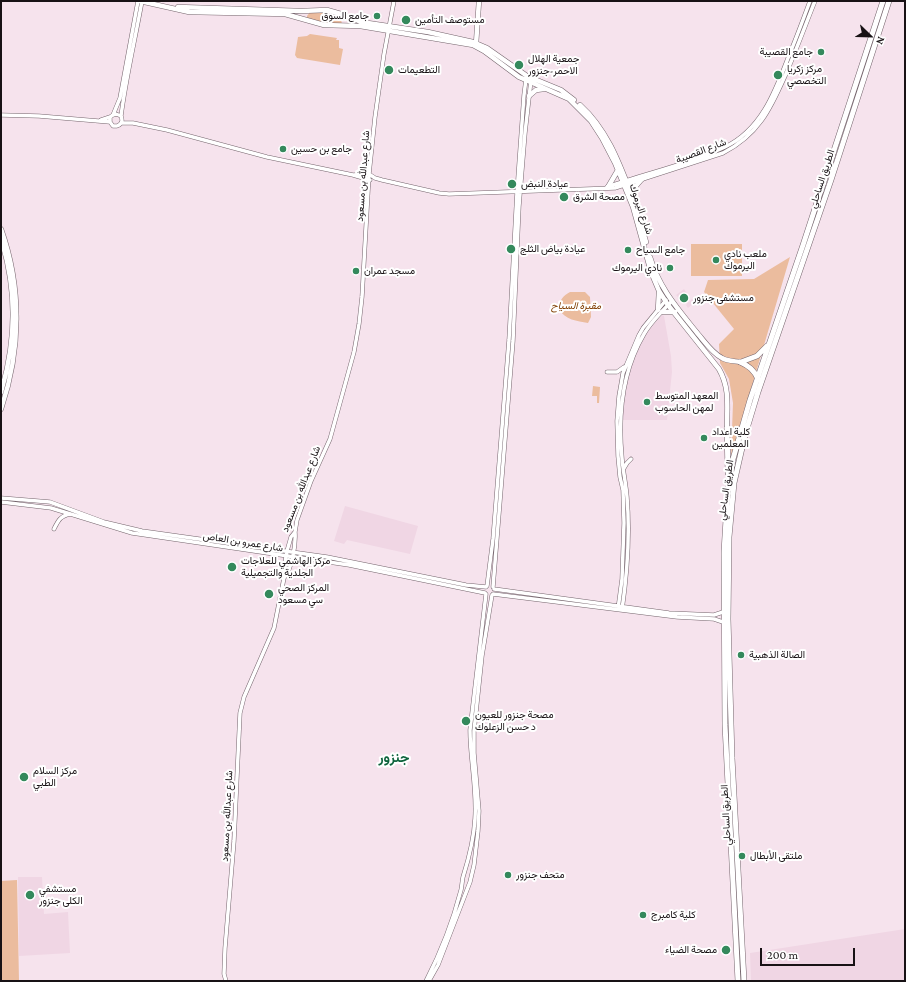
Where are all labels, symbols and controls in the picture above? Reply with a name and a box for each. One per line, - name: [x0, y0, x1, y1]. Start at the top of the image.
- place label: جامع السوق: [321, 10, 369, 22]
- marker: جامع السوق: [372, 11, 382, 21]
- marker: مستوصف التأمين: [400, 14, 412, 26]
- place label: مستوصف التأمين: [415, 14, 484, 26]
- north arrow: [850, 16, 890, 56]
- text: N: [874, 35, 888, 46]
- place label: جامع القصيبة: [759, 46, 813, 58]
- marker: جامع القصيبة: [816, 47, 826, 57]
- place label: جمعية الهلال الاحمر-جنزور: [528, 53, 579, 76]
- marker: جمعية الهلال الاحمر-جنزور: [513, 59, 525, 71]
- place label: مركز زكريا التخصصي: [787, 63, 826, 86]
- marker: التطعيمات: [383, 64, 395, 76]
- place label: التطعيمات: [398, 64, 440, 76]
- marker: مركز زكريا التخصصي: [772, 69, 784, 81]
- street label: شارع عبدالله بن مسعود: [354, 130, 372, 222]
- street label: شارع القصيبة: [674, 136, 728, 166]
- place label: جامع بن حسين: [291, 143, 352, 155]
- marker: جامع بن حسين: [278, 144, 288, 154]
- street label: الطريق الساحلي: [807, 148, 837, 210]
- marker: عيادة النبض: [506, 178, 518, 190]
- place label: عيادة النبض: [521, 178, 569, 190]
- street label: شارع اليرموك: [627, 182, 655, 236]
- marker: مصحة الشرق: [558, 191, 570, 203]
- place label: مصحة الشرق: [573, 191, 625, 203]
- marker: عيادة بياض الثلج: [505, 243, 517, 255]
- place label: عيادة بياض الثلج: [520, 243, 585, 255]
- place label: جامع السياح: [636, 244, 685, 256]
- marker: جامع السياح: [623, 245, 633, 255]
- place label: ملعب نادي اليرموك: [724, 248, 767, 272]
- marker: ملعب نادي اليرموك: [711, 255, 721, 265]
- place label: نادي اليرموك: [612, 262, 662, 274]
- marker: نادي اليرموك: [665, 263, 675, 273]
- place label: مسجد عمران: [364, 265, 415, 277]
- marker: مسجد عمران: [351, 266, 361, 276]
- marker: مستشفى جنزور: [678, 292, 690, 304]
- place label: مستشفى جنزور: [693, 292, 754, 304]
- park label: مقبرة السياح: [551, 300, 601, 312]
- place label: المعهد المتوسط لمهن الحاسوب: [655, 390, 718, 414]
- marker: المعهد المتوسط لمهن الحاسوب: [642, 397, 652, 407]
- place label: كلية اعداد المعلمين: [712, 426, 750, 450]
- marker: كلية اعداد المعلمين: [699, 433, 709, 443]
- street label: شارع عبدالله بن مسعود: [279, 444, 323, 534]
- street label: الطريق الساحلي: [716, 459, 736, 521]
- street label: شارع عمرو بن العاص: [202, 530, 284, 554]
- place label: مركز الهاشمي للعلاجات الجلدية والتجميلية: [241, 555, 330, 578]
- marker: مركز الهاشمي للعلاجات الجلدية والتجميلية: [226, 561, 238, 573]
- place label: المركز الصحي سي مسعود: [278, 582, 329, 606]
- marker: المركز الصحي سي مسعود: [263, 588, 275, 600]
- place label: الصالة الذهبية: [749, 649, 805, 661]
- marker: الصالة الذهبية: [736, 650, 746, 660]
- place label: مصحة جنزور للعيون د حسن الزعلوك: [475, 709, 554, 732]
- marker: مصحة جنزور للعيون د حسن الزعلوك: [460, 715, 472, 727]
- district label: جنزور: [378, 750, 410, 766]
- place label: مركز السلام الطبي: [33, 765, 77, 788]
- street label: شارع عبدالله بن مسعود: [219, 770, 235, 862]
- marker: مركز السلام الطبي: [18, 771, 30, 783]
- street label: الطريق الساحلي: [718, 784, 734, 846]
- place label: ملتقى الأبطال: [750, 850, 802, 862]
- marker: ملتقى الأبطال: [737, 851, 747, 861]
- place label: متحف جنزور: [516, 869, 565, 881]
- marker: متحف جنزور: [503, 870, 513, 880]
- place label: مستشفي الكلى جنزور: [39, 883, 83, 906]
- marker: مستشفي الكلى جنزور: [24, 889, 36, 901]
- place label: كلية كامبرج: [651, 909, 696, 921]
- marker: كلية كامبرج: [638, 910, 648, 920]
- scale bar: [762, 940, 857, 966]
- place label: مصحة الضياء: [665, 944, 717, 956]
- marker: مصحة الضياء: [720, 944, 732, 956]
- text: 200 m: [767, 948, 798, 962]

